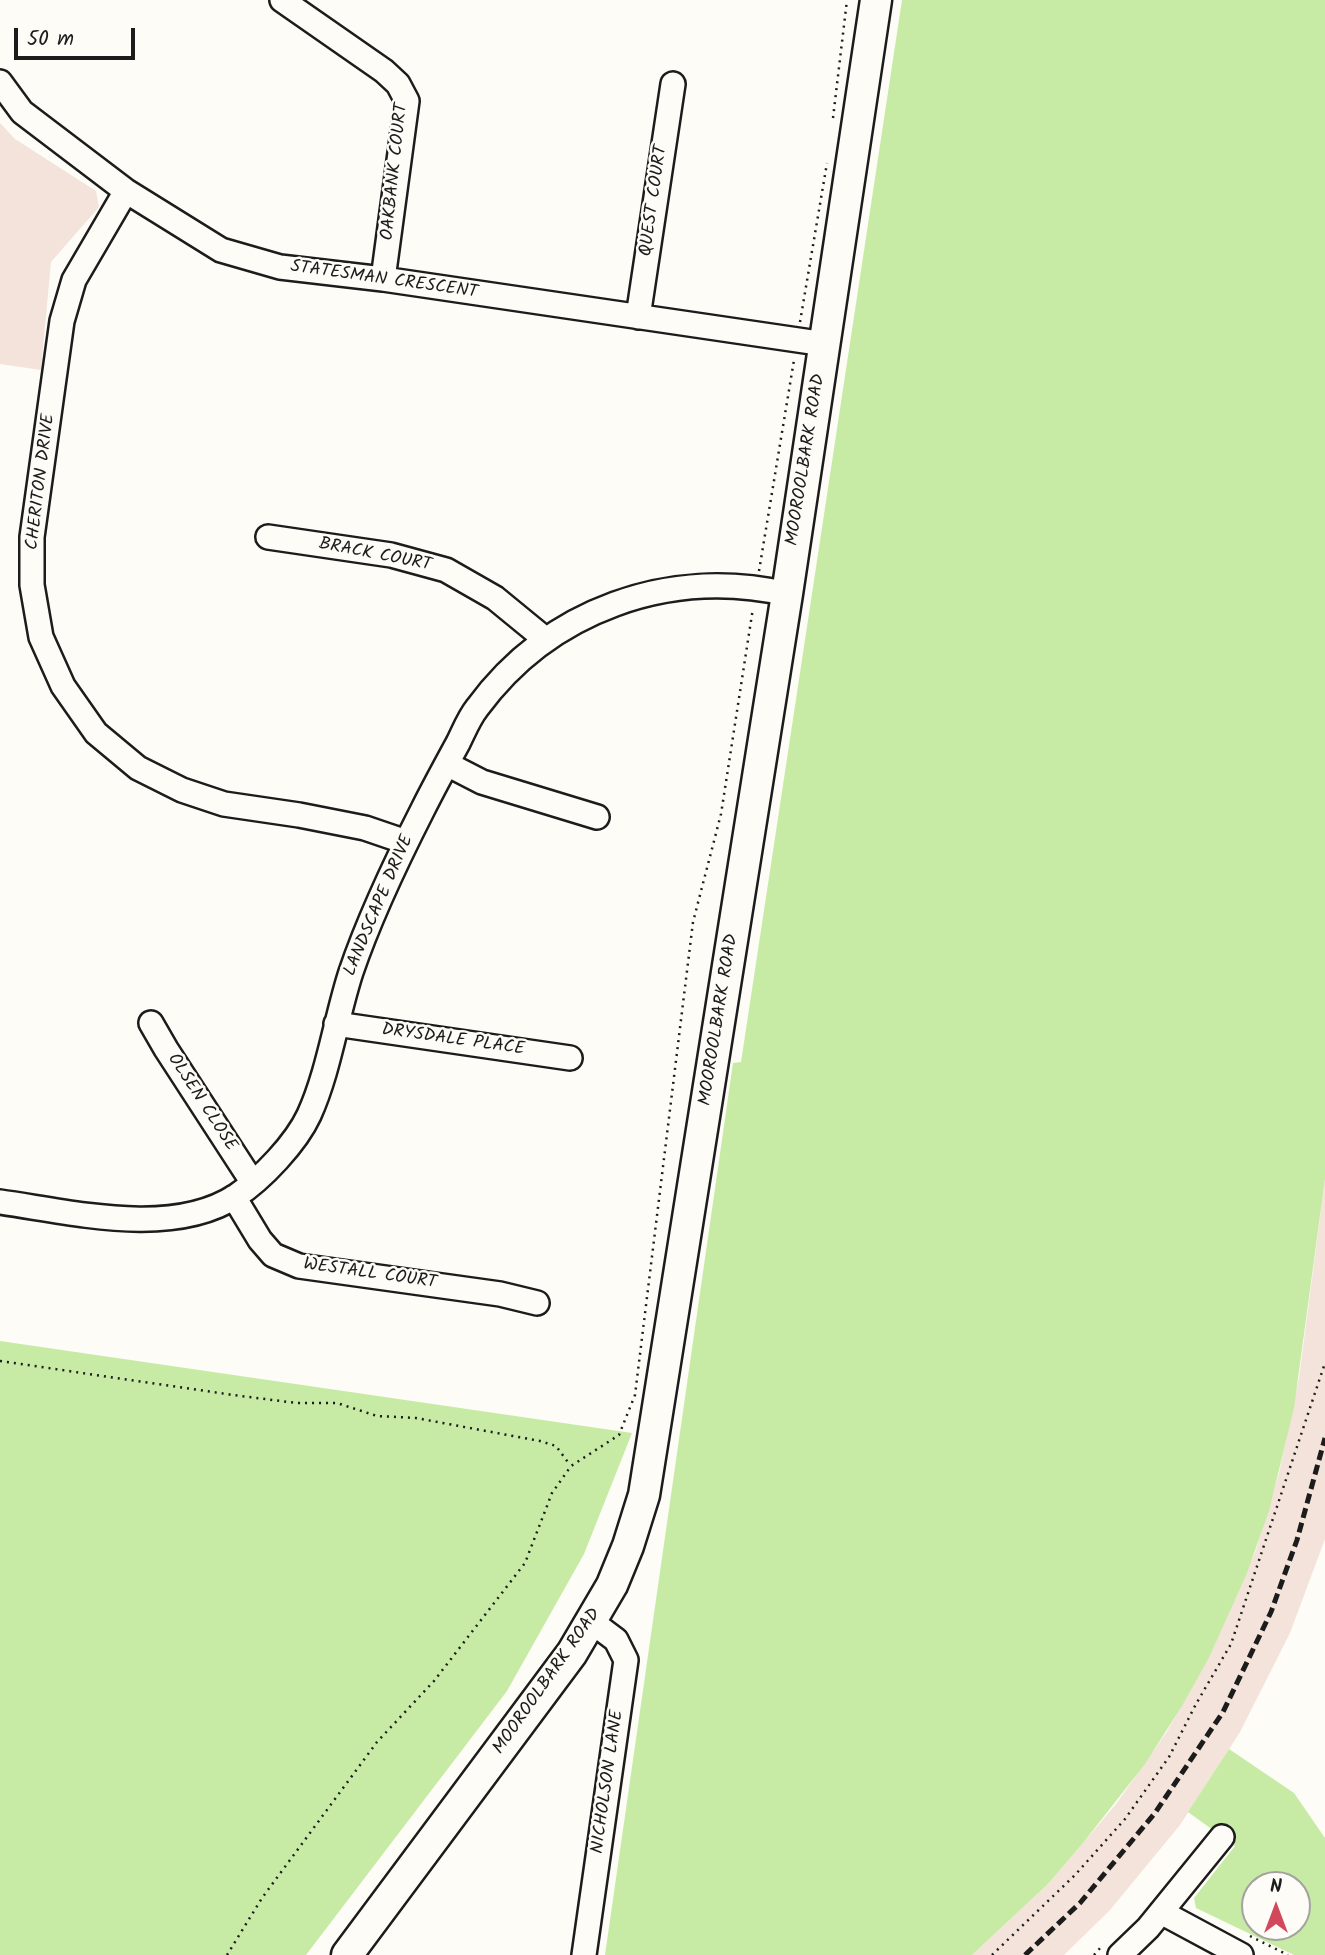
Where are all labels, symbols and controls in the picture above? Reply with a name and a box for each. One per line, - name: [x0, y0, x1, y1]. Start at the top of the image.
- scale bar: [18, 14, 138, 58]
- text: 50 m: [27, 23, 74, 56]
- street label: OAKBANK COURT: [378, 102, 414, 242]
- street label: QUEST COURT: [637, 144, 673, 258]
- street label: STATESMAN CRESCENT: [289, 257, 479, 305]
- street label: MOOROOLBARK ROAD: [783, 373, 831, 547]
- street label: CHERITON DRIVE: [23, 413, 61, 551]
- street label: BRACK COURT: [317, 534, 433, 578]
- street label: LANDSCAPE DRIVE: [341, 832, 419, 980]
- street label: MOOROOLBARK ROAD: [696, 933, 744, 1107]
- street label: DRYSDALE PLACE: [380, 1020, 526, 1062]
- street label: OLSEN CLOSE: [161, 1050, 241, 1156]
- street label: WESTALL COURT: [302, 1255, 438, 1295]
- street label: MOOROOLBARK ROAD: [489, 1605, 607, 1759]
- street label: NICHOLSON LANE: [588, 1709, 630, 1855]
- north arrow: [1241, 1871, 1311, 1941]
- text: N: [1270, 1872, 1282, 1902]

